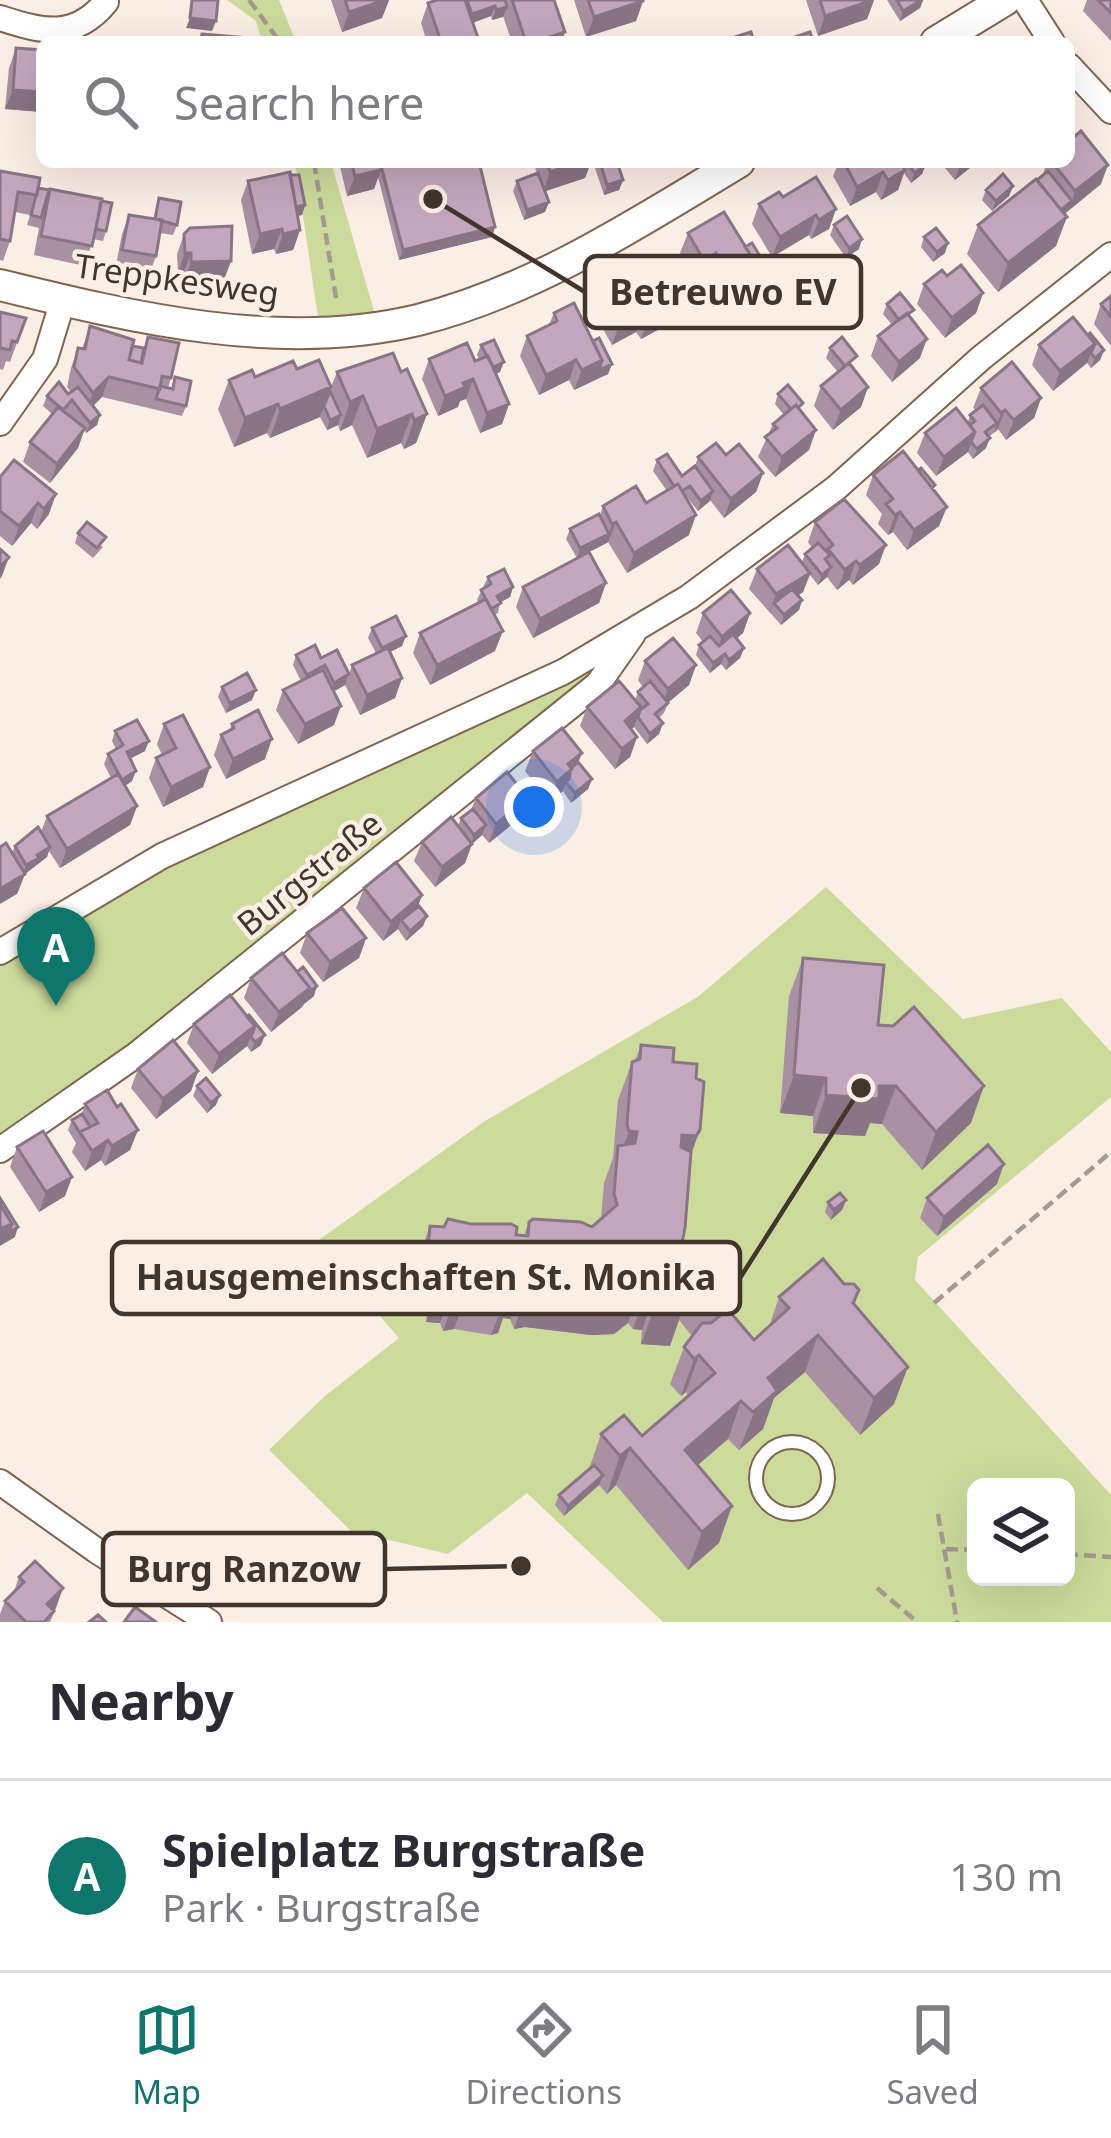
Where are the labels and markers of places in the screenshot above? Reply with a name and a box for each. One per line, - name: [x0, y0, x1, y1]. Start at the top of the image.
- callout: Betreuwo EV: [585, 256, 861, 328]
- pin: A: [17, 907, 95, 1006]
- callout: Hausgemeinschaften St. Monika: [112, 1242, 740, 1314]
- callout: Burg Ranzow: [103, 1533, 385, 1605]

